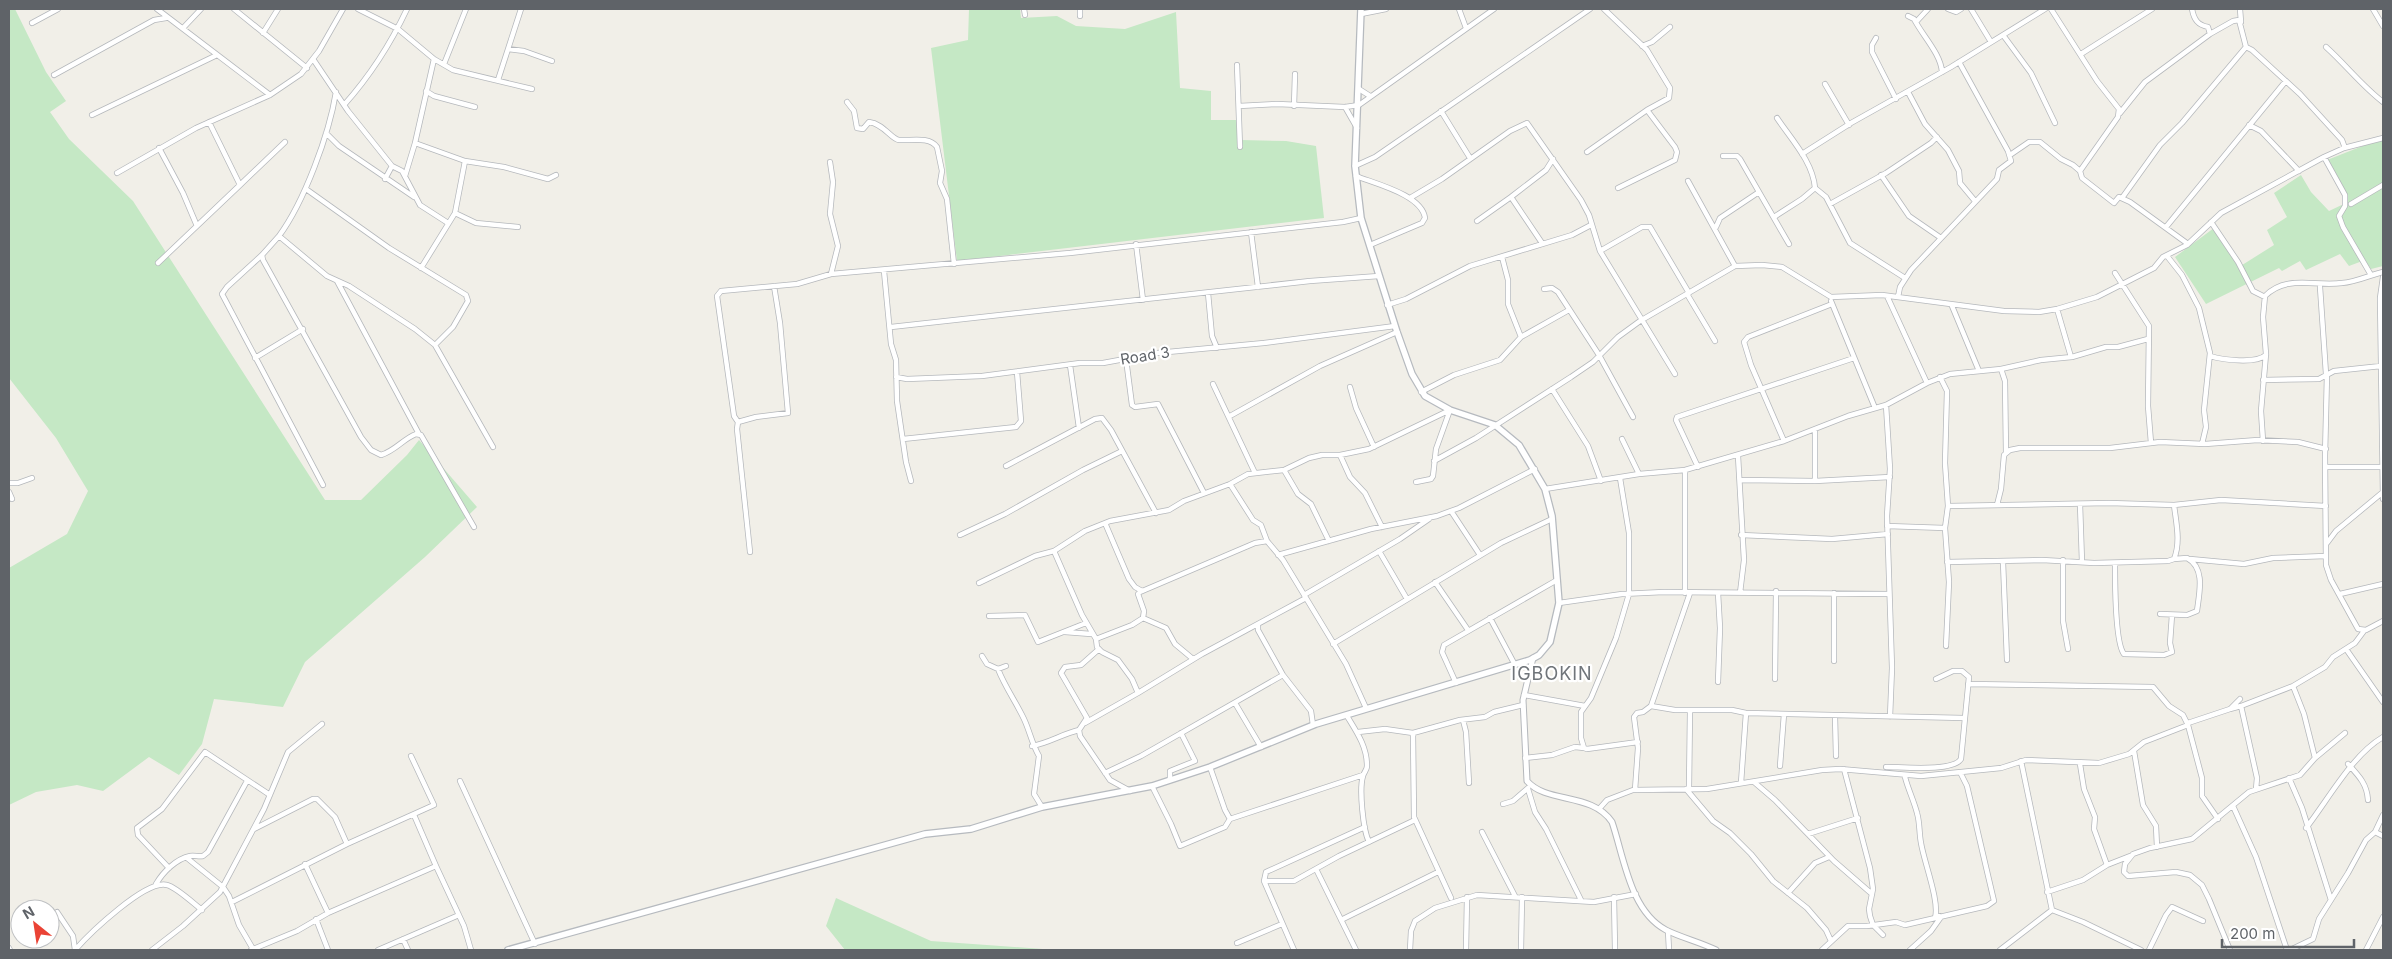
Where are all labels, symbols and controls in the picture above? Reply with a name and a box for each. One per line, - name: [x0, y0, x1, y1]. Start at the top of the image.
- street label: Road 3: [1119, 342, 1171, 369]
- district label: IGBOKIN: [1511, 663, 1593, 684]
- north arrow: [10, 899, 60, 949]
- text: N: [19, 902, 37, 922]
- scale bar: [2222, 916, 2354, 948]
- text: 200 m: [2230, 924, 2275, 943]

